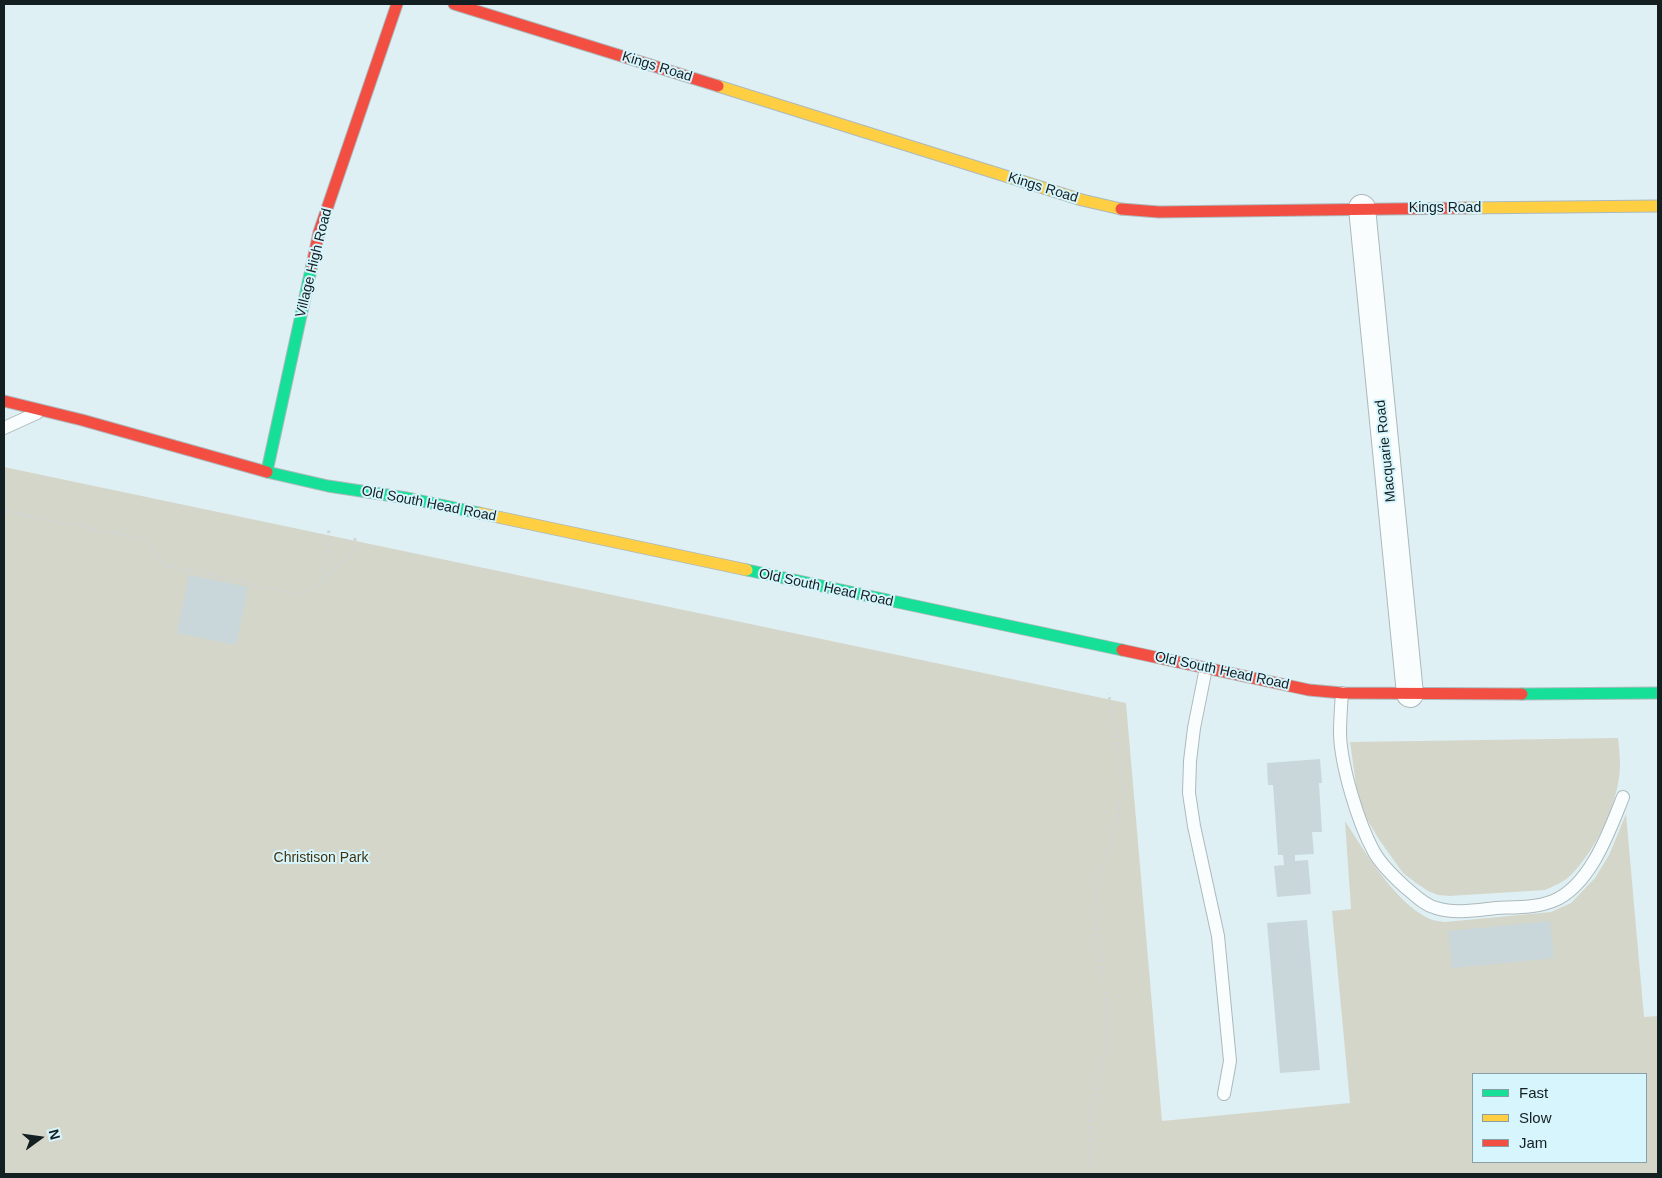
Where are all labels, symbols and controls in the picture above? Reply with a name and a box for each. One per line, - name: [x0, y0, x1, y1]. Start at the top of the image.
- street label: Kings Road: [620, 48, 694, 86]
- street label: Kings Road: [1006, 169, 1080, 207]
- street label: Kings Road: [1409, 200, 1481, 216]
- street label: Village High Road: [292, 207, 336, 319]
- street label: Macquarie Road: [1372, 399, 1400, 503]
- street label: Old South Head Road: [360, 483, 498, 525]
- street label: Old South Head Road: [757, 566, 895, 610]
- street label: Old South Head Road: [1153, 649, 1291, 693]
- park label: Christison Park: [274, 850, 368, 866]
- legend: [1472, 1073, 1647, 1163]
- text: Fast: [1519, 1084, 1548, 1101]
- text: Slow: [1519, 1109, 1552, 1126]
- north arrow: [15, 1113, 65, 1163]
- text: N: [46, 1128, 64, 1141]
- text: Jam: [1519, 1134, 1547, 1151]

